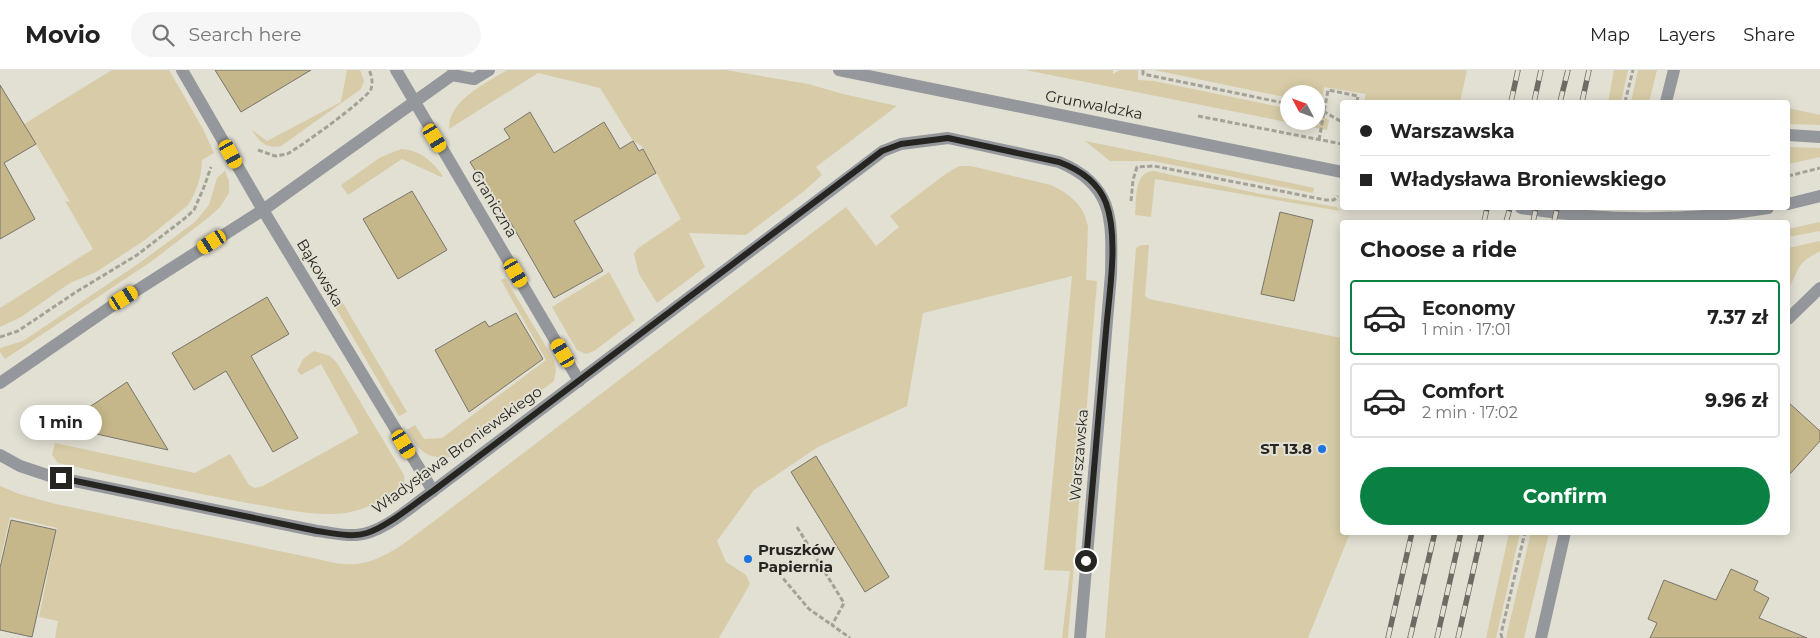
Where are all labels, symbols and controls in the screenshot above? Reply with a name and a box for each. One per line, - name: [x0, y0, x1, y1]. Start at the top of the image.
- search box: [131, 12, 481, 57]
- text: Movio: [25, 20, 101, 49]
- icon: search: [149, 21, 177, 49]
- text: Search here: [189, 23, 302, 46]
- text: Map: [1590, 24, 1630, 46]
- text: Layers: [1658, 24, 1715, 46]
- text: Share: [1743, 24, 1795, 46]
- north arrow: [1280, 85, 1325, 130]
- map controls: [1280, 85, 1325, 130]
- street label: Grunwaldzka: [1044, 86, 1144, 123]
- text: Warszawska: [1390, 120, 1515, 143]
- car: [420, 121, 449, 155]
- car: [217, 137, 244, 171]
- street label: Graniczna: [467, 167, 522, 241]
- text: Władysława Broniewskiego: [1390, 168, 1666, 191]
- car: [195, 228, 228, 256]
- street label: Bąkowska: [293, 235, 348, 310]
- text: Choose a ride: [1360, 236, 1517, 263]
- car: [502, 256, 529, 290]
- car: [107, 284, 140, 312]
- icon: car: [1362, 295, 1407, 340]
- text: Economy: [1422, 297, 1515, 320]
- text: 7.37 zł: [1707, 306, 1768, 329]
- text: 1 min · 17:01: [1422, 320, 1511, 339]
- car: [549, 336, 576, 370]
- icon: car: [1362, 378, 1407, 423]
- text: Comfort: [1422, 380, 1504, 403]
- street label: Władysława Broniewskiego: [368, 382, 545, 518]
- text: 9.96 zł: [1705, 389, 1768, 412]
- text: 2 min · 17:02: [1422, 403, 1518, 422]
- callout: 1 min: [20, 406, 102, 440]
- street label: Warszawska: [1065, 408, 1092, 502]
- text: 1 min: [39, 413, 83, 432]
- car: [389, 427, 418, 461]
- place label: ST 13.8: [1260, 439, 1312, 458]
- marker: ST 13.8: [1316, 443, 1328, 455]
- route end: [50, 467, 72, 489]
- button: Confirm: [1360, 467, 1770, 525]
- place label: Pruszków Papiernia: [758, 540, 836, 576]
- route start: [1075, 550, 1097, 572]
- marker: Pruszków Papiernia: [742, 553, 754, 565]

